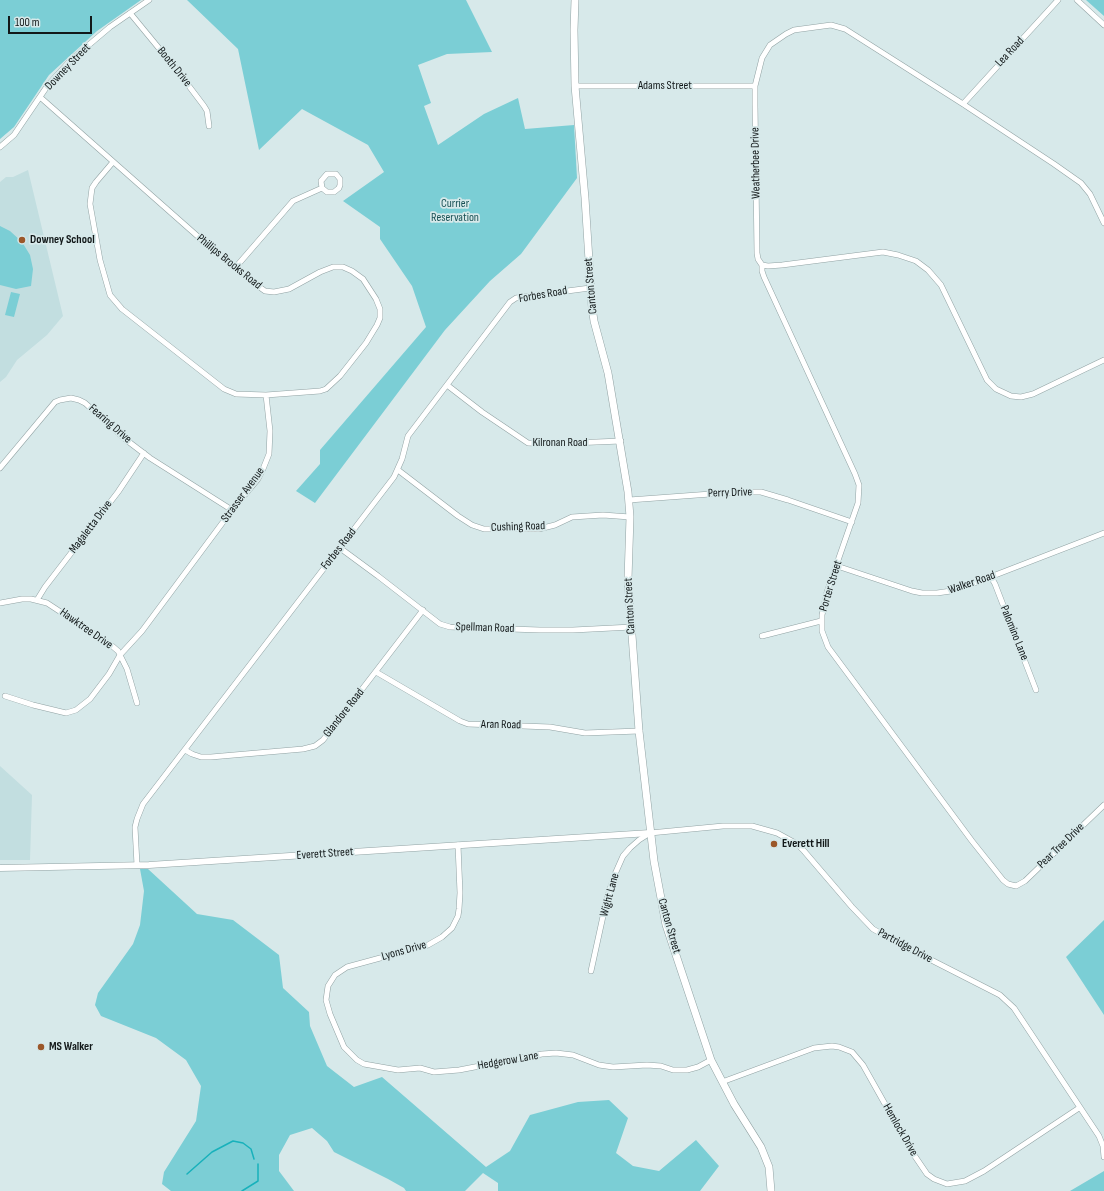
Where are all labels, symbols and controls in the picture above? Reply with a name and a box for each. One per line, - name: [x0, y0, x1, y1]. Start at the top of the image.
- scale bar: [10, 8, 94, 34]
- text: 100 m: [15, 15, 40, 30]
- street label: Lea Road: [993, 34, 1027, 70]
- street label: Downey Street: [42, 41, 94, 93]
- street label: Booth Drive: [154, 44, 194, 90]
- street label: Adams Street: [638, 79, 692, 93]
- street label: Weatherbee Drive: [748, 127, 764, 199]
- park label: Currier Reservation: [431, 197, 479, 225]
- street label: Phillips Brooks Road: [193, 231, 265, 293]
- place label: Downey School: [30, 233, 95, 247]
- marker: Downey School: [17, 235, 27, 245]
- street label: Canton Street: [581, 257, 601, 315]
- street label: Forbes Road: [518, 284, 568, 306]
- street label: Fearing Drive: [86, 401, 134, 447]
- street label: Kilronan Road: [533, 436, 587, 450]
- street label: Strasser Avenue: [218, 465, 268, 525]
- street label: Perry Drive: [708, 485, 752, 501]
- street label: Magaletta Drive: [66, 498, 116, 556]
- street label: Cushing Road: [491, 519, 545, 535]
- street label: Forbes Road: [318, 525, 360, 573]
- street label: Porter Street: [816, 559, 846, 613]
- street label: Walker Road: [947, 568, 997, 598]
- street label: Canton Street: [621, 577, 639, 635]
- street label: Palomino Lane: [997, 604, 1031, 662]
- street label: Hawktree Drive: [57, 605, 115, 653]
- street label: Spellman Road: [455, 620, 515, 636]
- street label: Glandore Road: [320, 686, 368, 740]
- street label: Aran Road: [481, 717, 521, 733]
- street label: Pear Tree Drive: [1035, 820, 1087, 872]
- place label: Everett Hill: [782, 837, 829, 851]
- marker: Everett Hill: [769, 839, 779, 849]
- street label: Everett Street: [296, 845, 354, 863]
- street label: Wight Lane: [597, 872, 623, 918]
- street label: Canton Street: [654, 897, 684, 955]
- street label: Partridge Drive: [875, 926, 935, 966]
- street label: Lyons Drive: [380, 938, 428, 964]
- place label: MS Walker: [49, 1040, 93, 1054]
- marker: MS Walker: [36, 1042, 46, 1052]
- street label: Hedgerow Lane: [477, 1049, 539, 1073]
- street label: Hemlock Drive: [879, 1101, 921, 1159]

